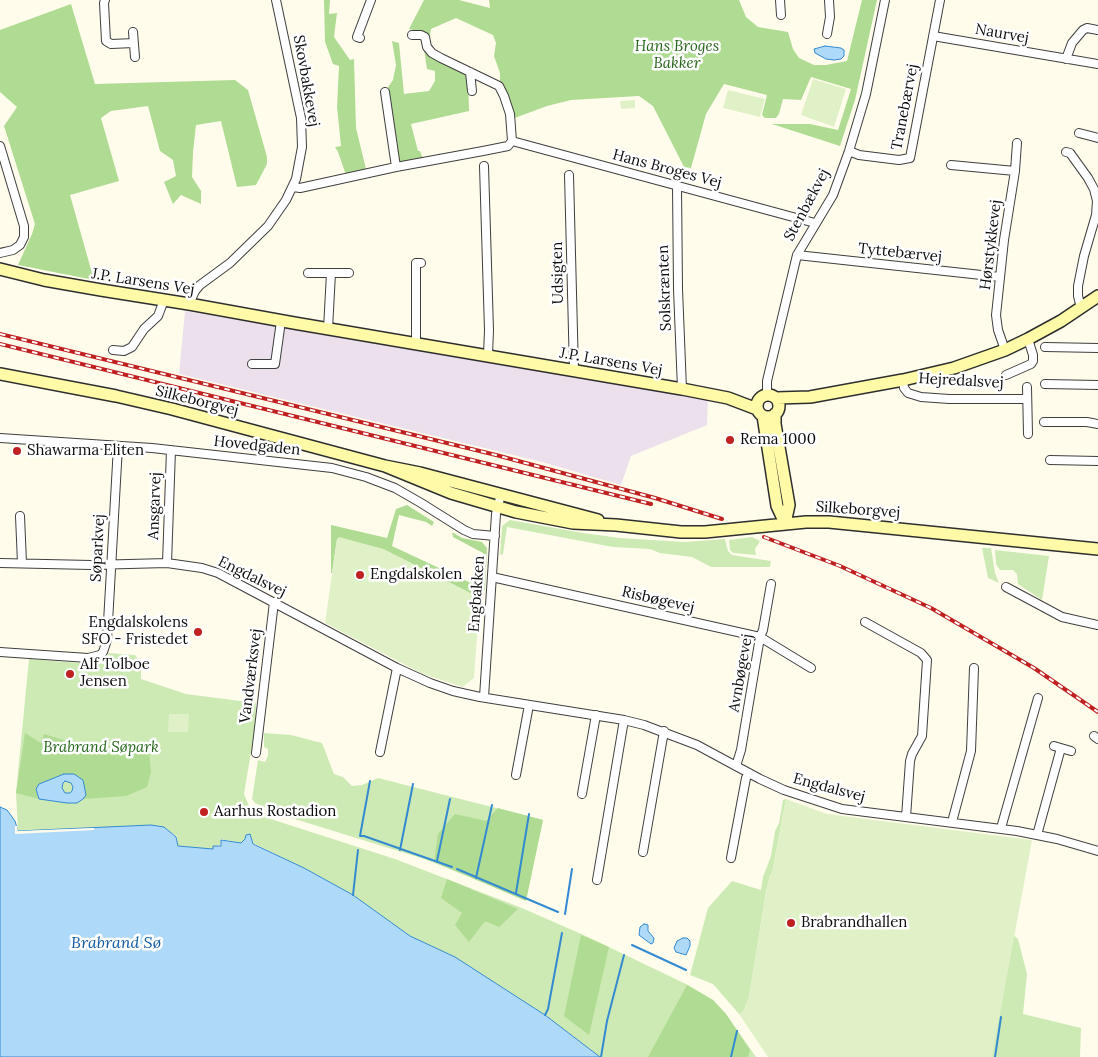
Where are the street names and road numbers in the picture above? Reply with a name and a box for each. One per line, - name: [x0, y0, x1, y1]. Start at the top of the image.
- street label: Naurvej: [974, 20, 1030, 48]
- street label: Skovbakkevej: [289, 34, 323, 128]
- street label: Tranebærvej: [888, 62, 922, 152]
- street label: Hans Broges Vej: [610, 146, 724, 192]
- street label: Stenbækvej: [780, 166, 834, 244]
- street label: Hørstykkevej: [977, 199, 1005, 291]
- street label: Tyttebærvej: [857, 240, 943, 266]
- street label: Udsigten: [548, 242, 568, 304]
- street label: Solskrænten: [654, 245, 676, 331]
- street label: J.P. Larsens Vej: [90, 265, 196, 299]
- street label: J.P. Larsens Vej: [558, 344, 664, 380]
- street label: Hejredalsvej: [918, 370, 1004, 392]
- street label: Silkeborgvej: [154, 382, 240, 420]
- street label: Hovedgaden: [213, 433, 301, 459]
- street label: Ansgarvej: [145, 472, 165, 540]
- street label: Silkeborgvej: [815, 498, 901, 522]
- street label: Søparkvej: [87, 514, 109, 582]
- street label: Engdalsvej: [215, 553, 289, 601]
- street label: Engbakken: [465, 555, 489, 633]
- street label: Risbøgevej: [620, 583, 696, 617]
- street label: Vandværksvej: [236, 628, 266, 724]
- street label: Avnbøgevej: [725, 632, 757, 714]
- street label: Engdalsvej: [791, 770, 867, 806]

